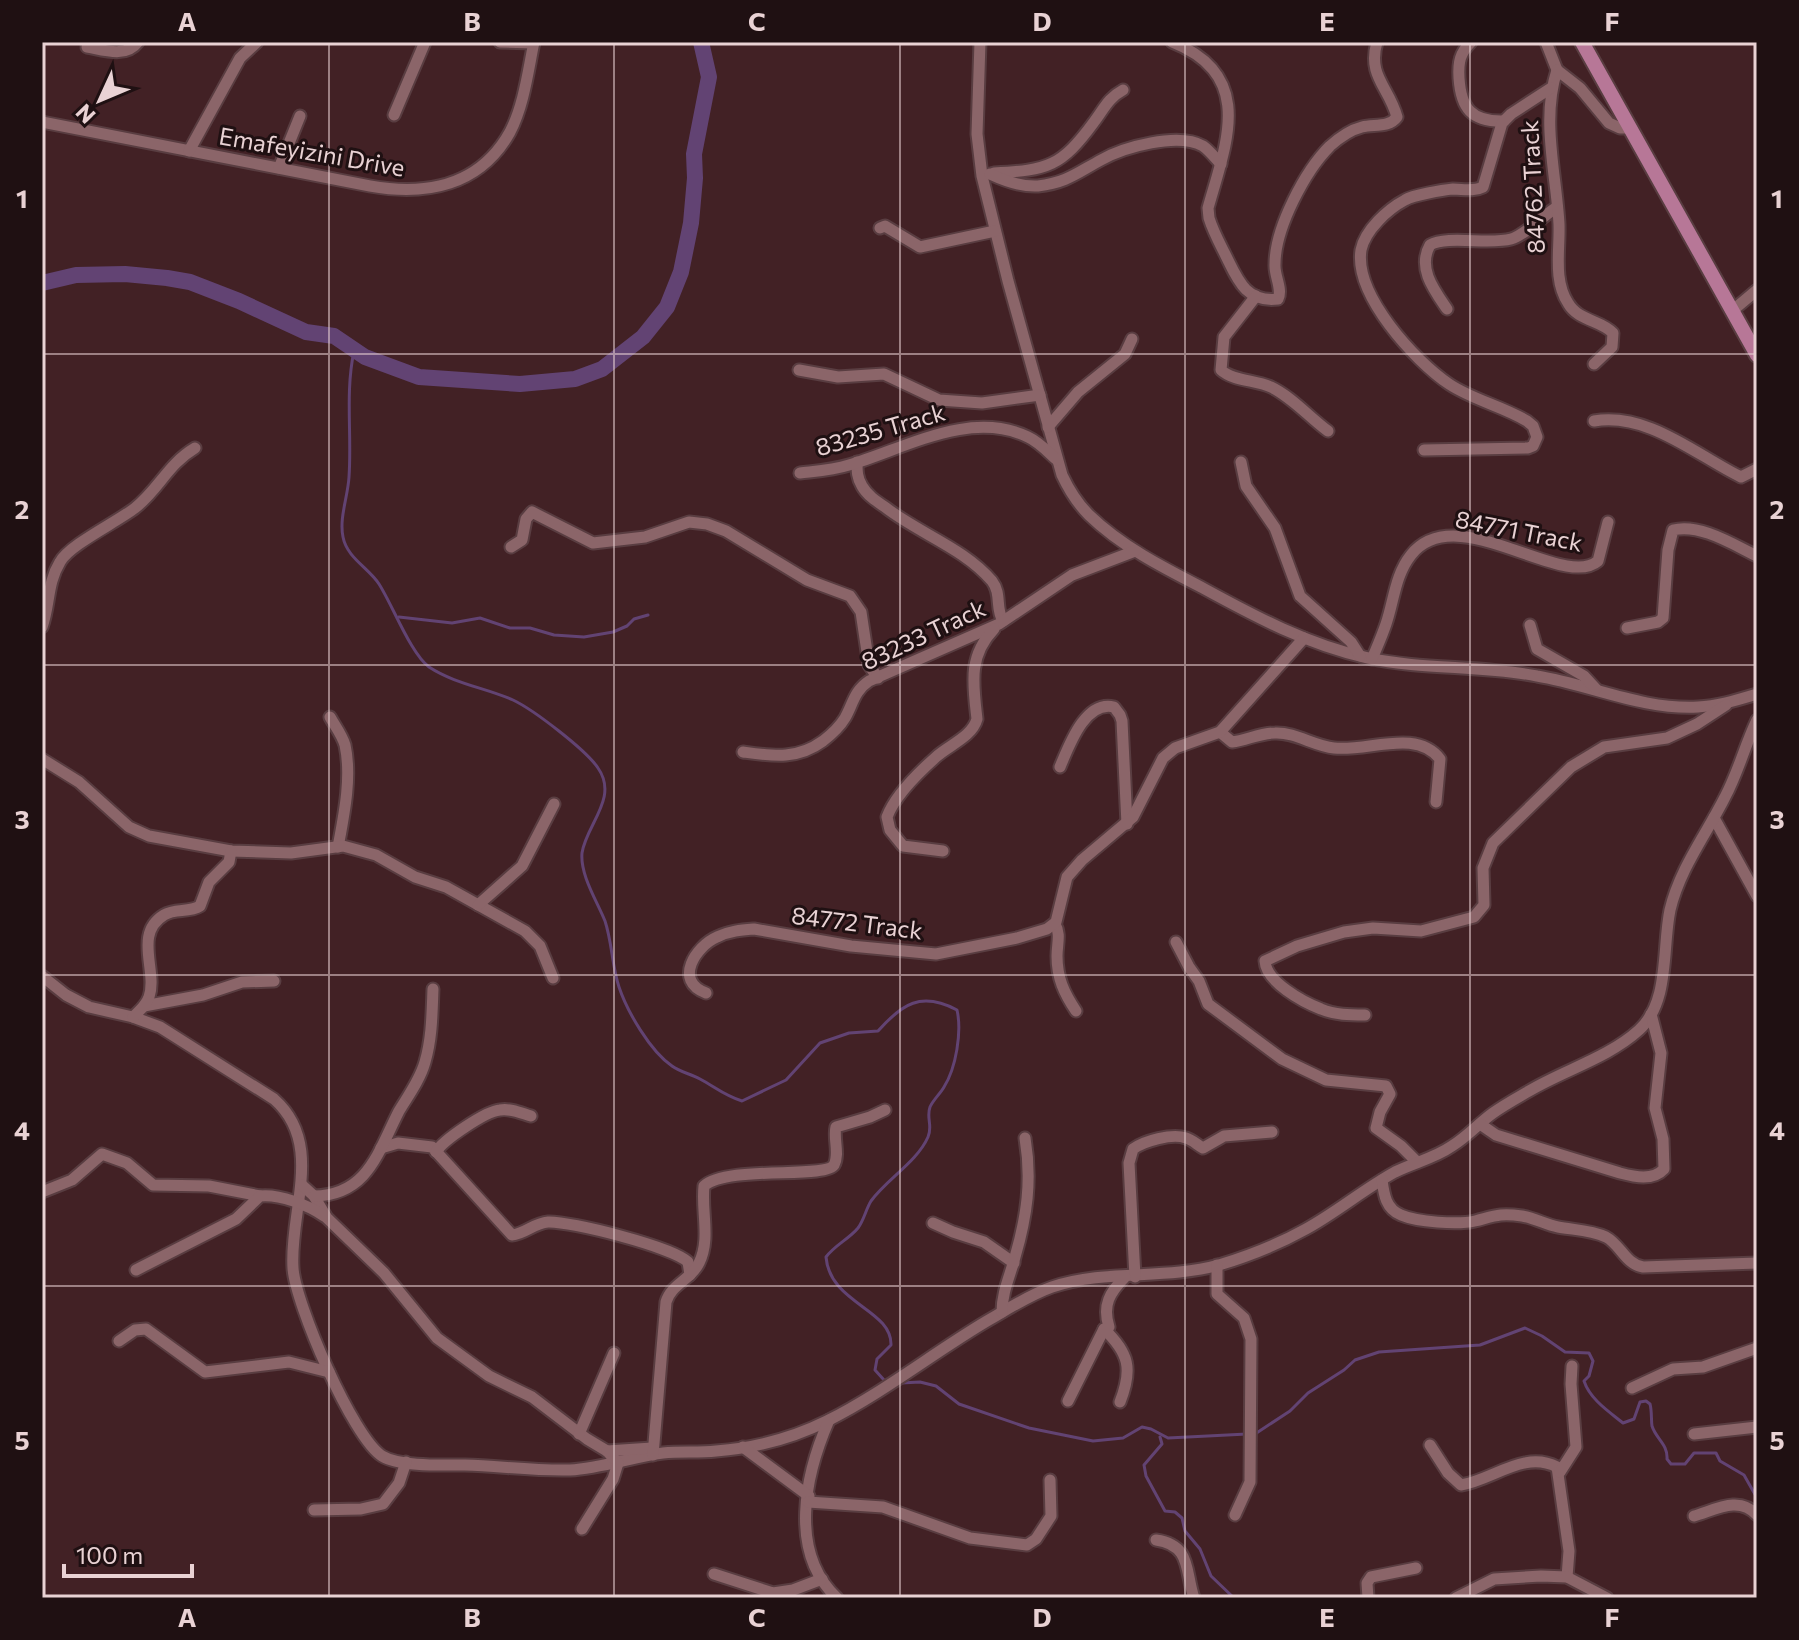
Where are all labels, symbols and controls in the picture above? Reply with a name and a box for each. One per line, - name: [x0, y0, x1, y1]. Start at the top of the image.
- text: A: [178, 5, 197, 36]
- text: B: [463, 5, 481, 36]
- text: C: [748, 5, 766, 36]
- text: D: [1032, 5, 1052, 36]
- text: E: [1319, 5, 1335, 36]
- text: F: [1604, 5, 1620, 36]
- north arrow: [60, 60, 140, 140]
- text: N: [70, 99, 101, 130]
- street label: Emafeyizini Drive: [217, 120, 407, 182]
- street label: 84762 Track: [1514, 120, 1550, 254]
- text: 1: [16, 182, 28, 213]
- text: 1: [1771, 182, 1783, 213]
- street label: 83235 Track: [812, 397, 948, 461]
- text: 2: [15, 493, 29, 524]
- text: 2: [1770, 493, 1784, 524]
- street label: 84771 Track: [1453, 503, 1585, 557]
- street label: 83233 Track: [856, 593, 990, 675]
- text: 3: [14, 803, 30, 834]
- text: 3: [1769, 803, 1785, 834]
- street label: 84772 Track: [790, 900, 924, 944]
- text: 4: [14, 1114, 30, 1145]
- text: 4: [1769, 1114, 1785, 1145]
- text: 5: [14, 1424, 30, 1455]
- text: 5: [1769, 1424, 1785, 1455]
- scale bar: [64, 1528, 192, 1578]
- text: 100 m: [76, 1540, 143, 1569]
- text: A: [178, 1601, 197, 1632]
- text: B: [463, 1601, 481, 1632]
- text: C: [748, 1601, 766, 1632]
- text: D: [1032, 1601, 1052, 1632]
- text: E: [1319, 1601, 1335, 1632]
- text: F: [1604, 1601, 1620, 1632]

